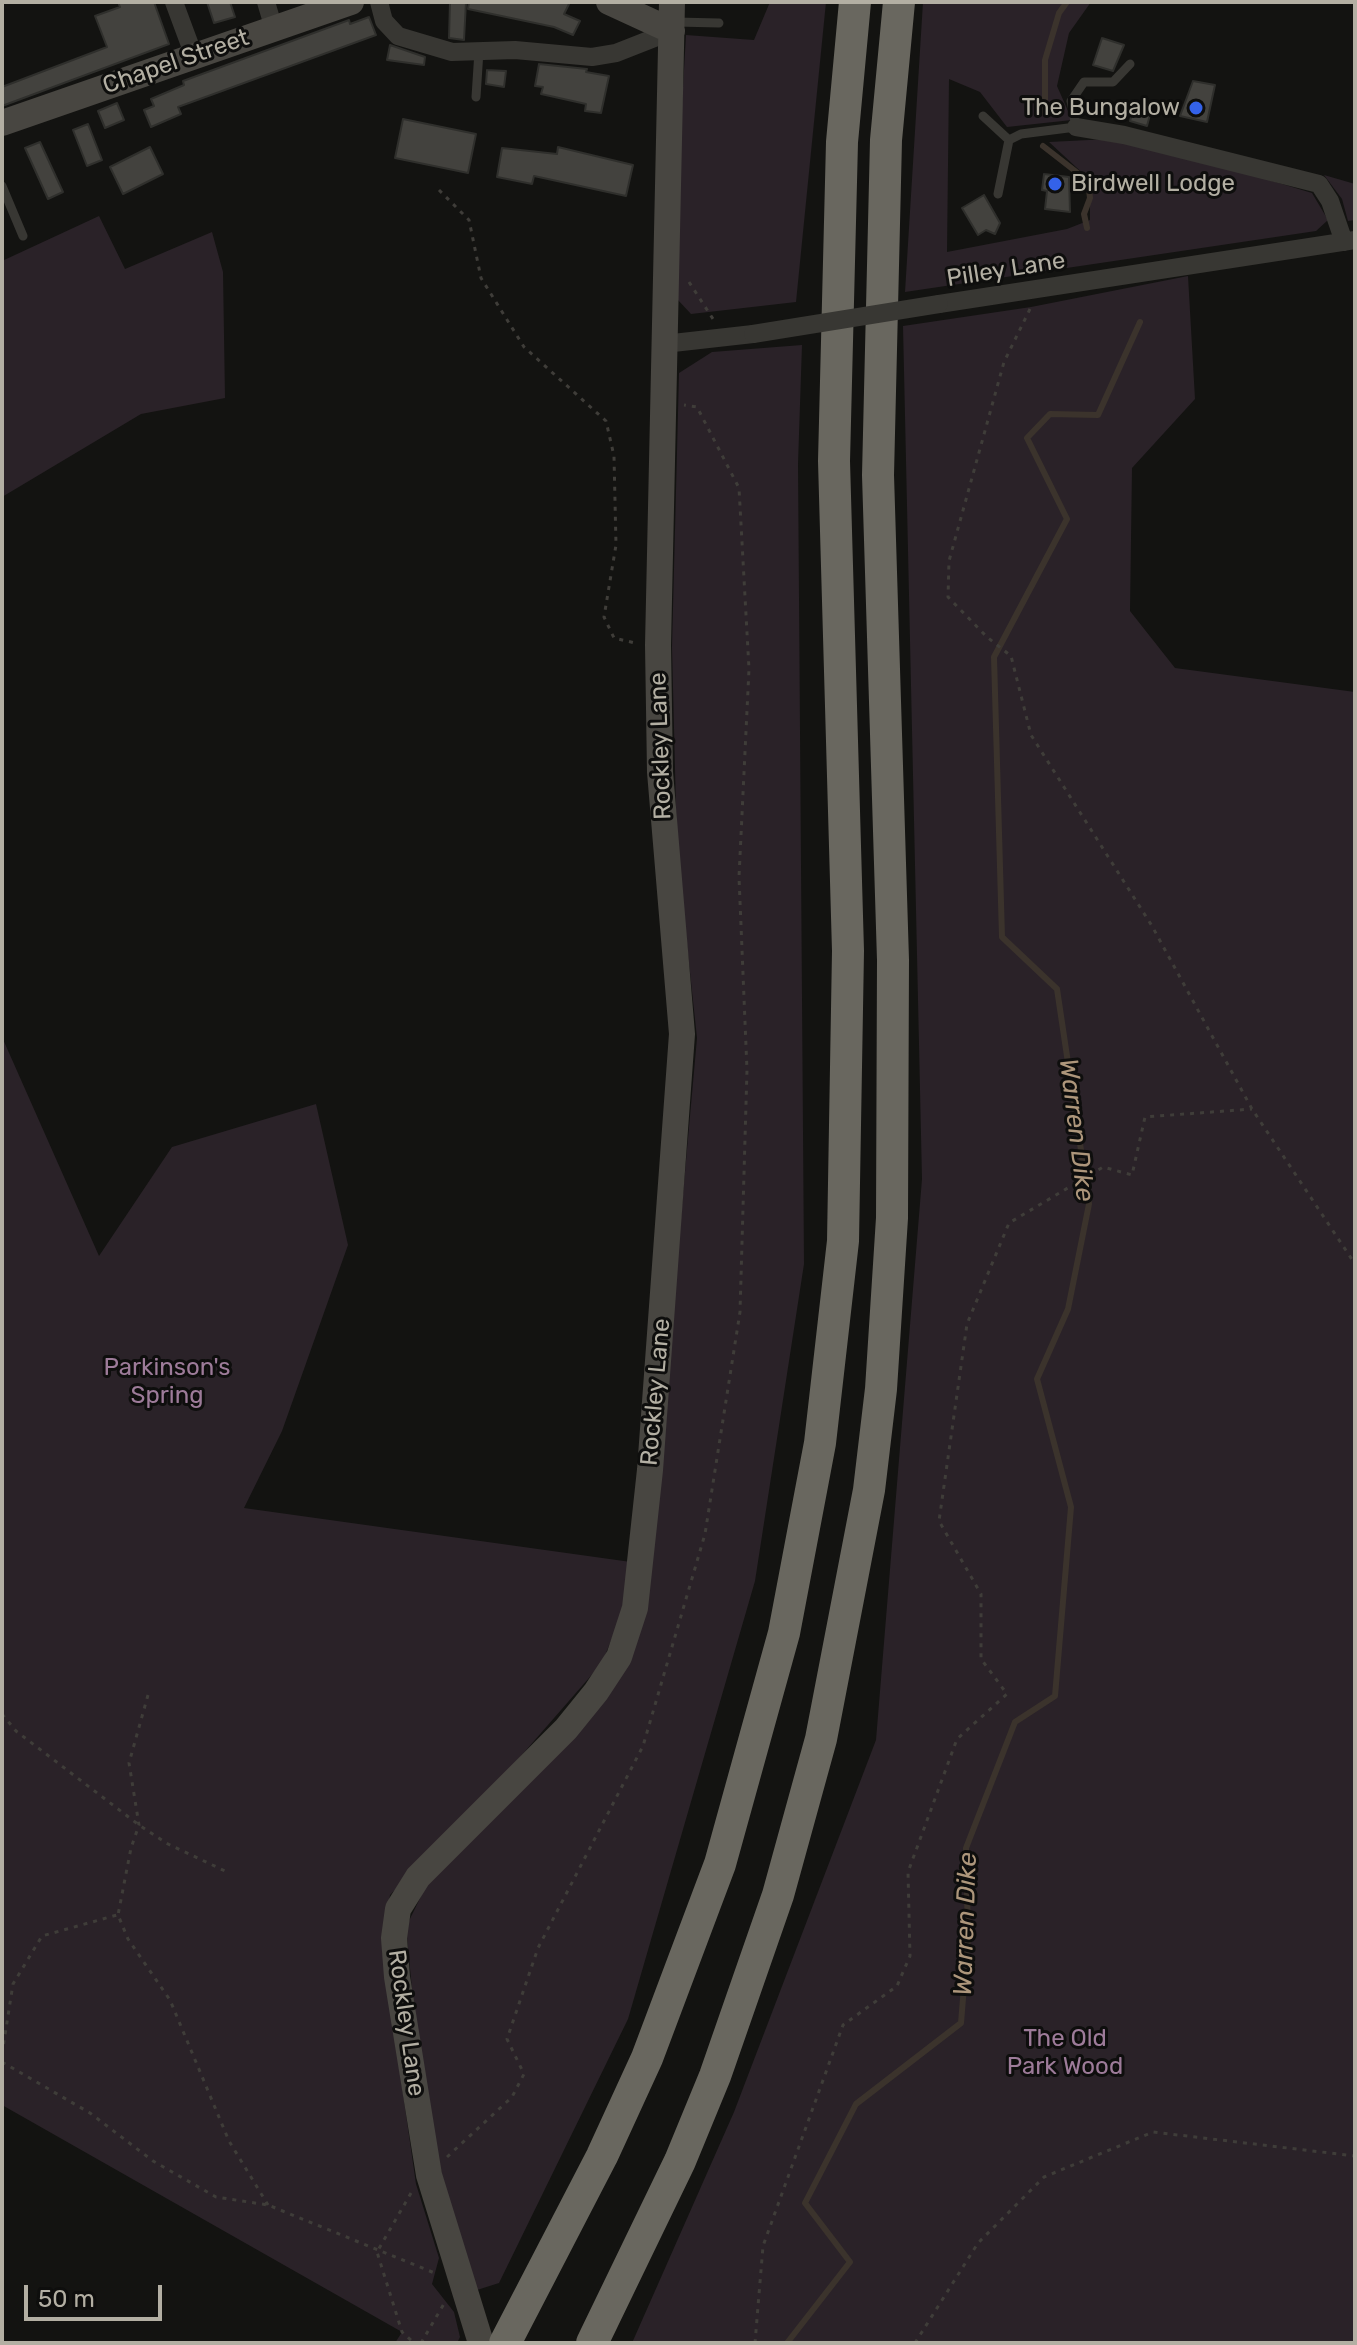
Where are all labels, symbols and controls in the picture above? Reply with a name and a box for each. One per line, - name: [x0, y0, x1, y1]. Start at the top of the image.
- street label: Chapel Street: [99, 24, 253, 100]
- place label: The Bungalow: [1022, 94, 1180, 122]
- marker: The Bungalow: [1187, 99, 1205, 117]
- place label: Birdwell Lodge: [1071, 170, 1235, 198]
- marker: Birdwell Lodge: [1046, 175, 1064, 193]
- street label: Pilley Lane: [945, 246, 1067, 294]
- street label: Rockley Lane: [644, 672, 678, 820]
- water label: Warren Dike: [1052, 1057, 1100, 1203]
- street label: Rockley Lane: [635, 1317, 677, 1467]
- park label: Parkinson's Spring: [103, 1354, 231, 1410]
- water label: Warren Dike: [948, 1852, 984, 1996]
- street label: Rockley Lane: [381, 1948, 431, 2098]
- park label: The Old Park Wood: [1007, 2025, 1123, 2081]
- scale bar: [28, 2269, 166, 2319]
- text: 50 m: [38, 2285, 95, 2313]

